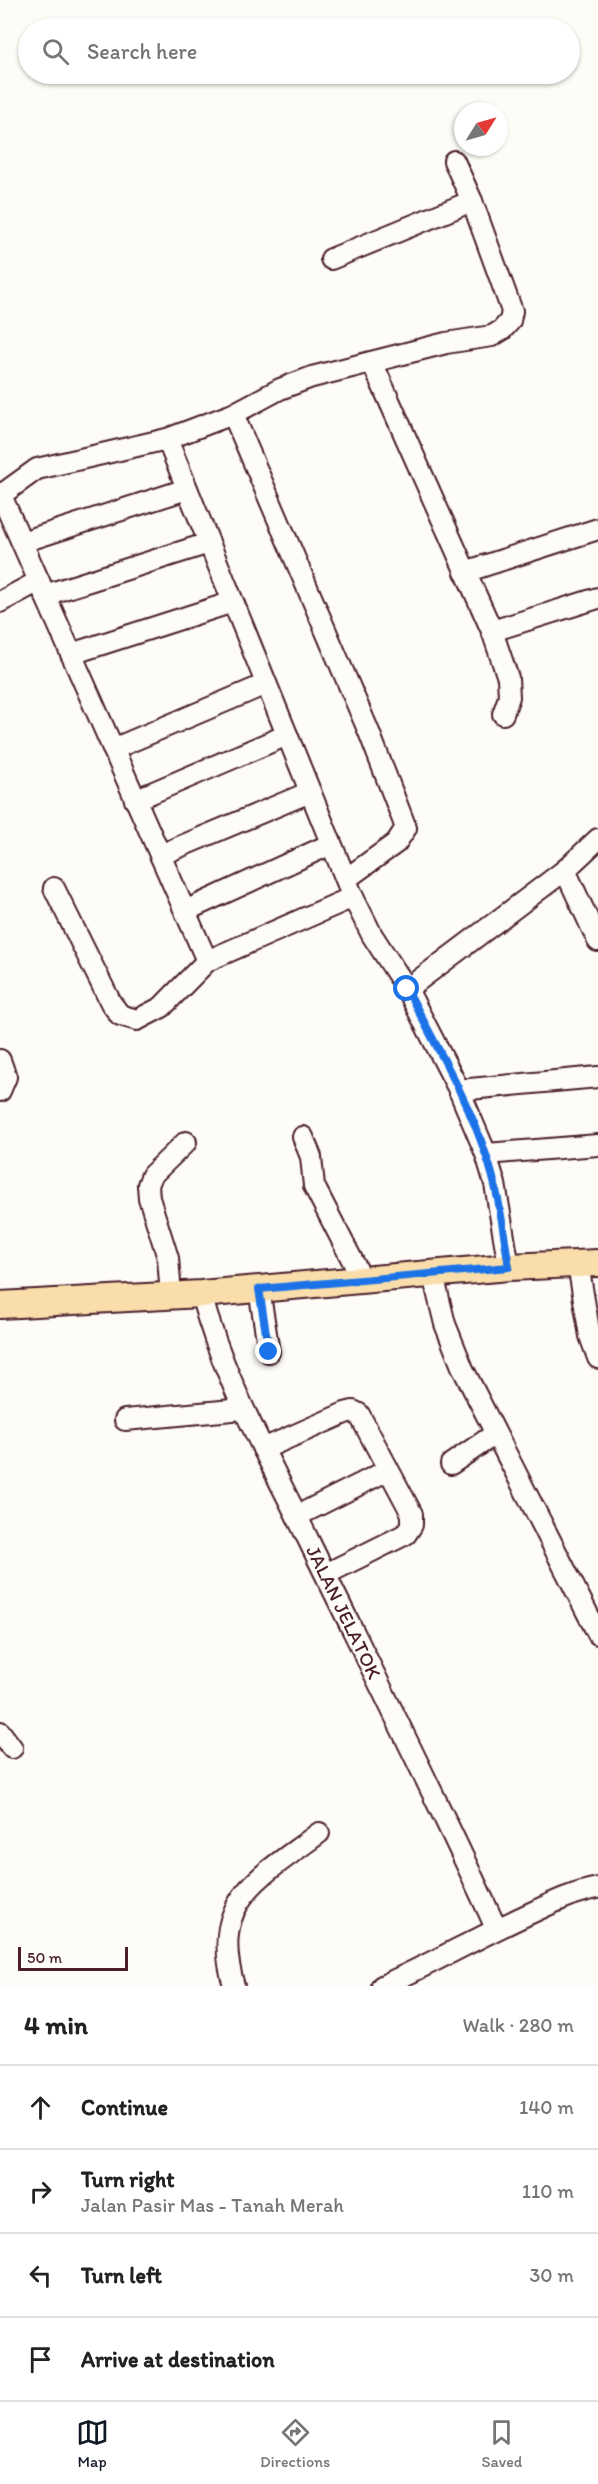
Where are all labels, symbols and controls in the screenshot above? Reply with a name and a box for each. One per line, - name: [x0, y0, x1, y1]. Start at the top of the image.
- search box: [18, 18, 580, 84]
- icon: search: [39, 35, 72, 68]
- text: Search here: [87, 38, 197, 65]
- north arrow: [454, 102, 508, 156]
- route start: [393, 975, 419, 1001]
- route end: [255, 1338, 281, 1364]
- street label: JALAN JELATOK: [301, 1541, 387, 1683]
- scale bar: [18, 1944, 128, 1972]
- text: 50 m: [27, 1948, 62, 1967]
- text: 4 min: [24, 2009, 88, 2041]
- text: Walk · 280 m: [462, 2013, 574, 2037]
- icon: ahead: [24, 2091, 57, 2124]
- text: Continue: [81, 2094, 168, 2121]
- text: 140 m: [519, 2095, 574, 2119]
- text: Turn right: [81, 2166, 175, 2193]
- icon: right: [24, 2175, 57, 2208]
- text: 110 m: [522, 2179, 574, 2203]
- text: Jalan Pasir Mas - Tanah Merah: [81, 2193, 344, 2217]
- icon: left: [24, 2259, 57, 2292]
- text: Turn left: [81, 2262, 162, 2289]
- text: 30 m: [529, 2263, 574, 2287]
- icon: arrive: [24, 2343, 57, 2376]
- text: Arrive at destination: [81, 2346, 275, 2373]
- tab: Map: [76, 2416, 109, 2471]
- tab: Directions: [260, 2416, 330, 2471]
- tab: Saved: [482, 2416, 522, 2471]

